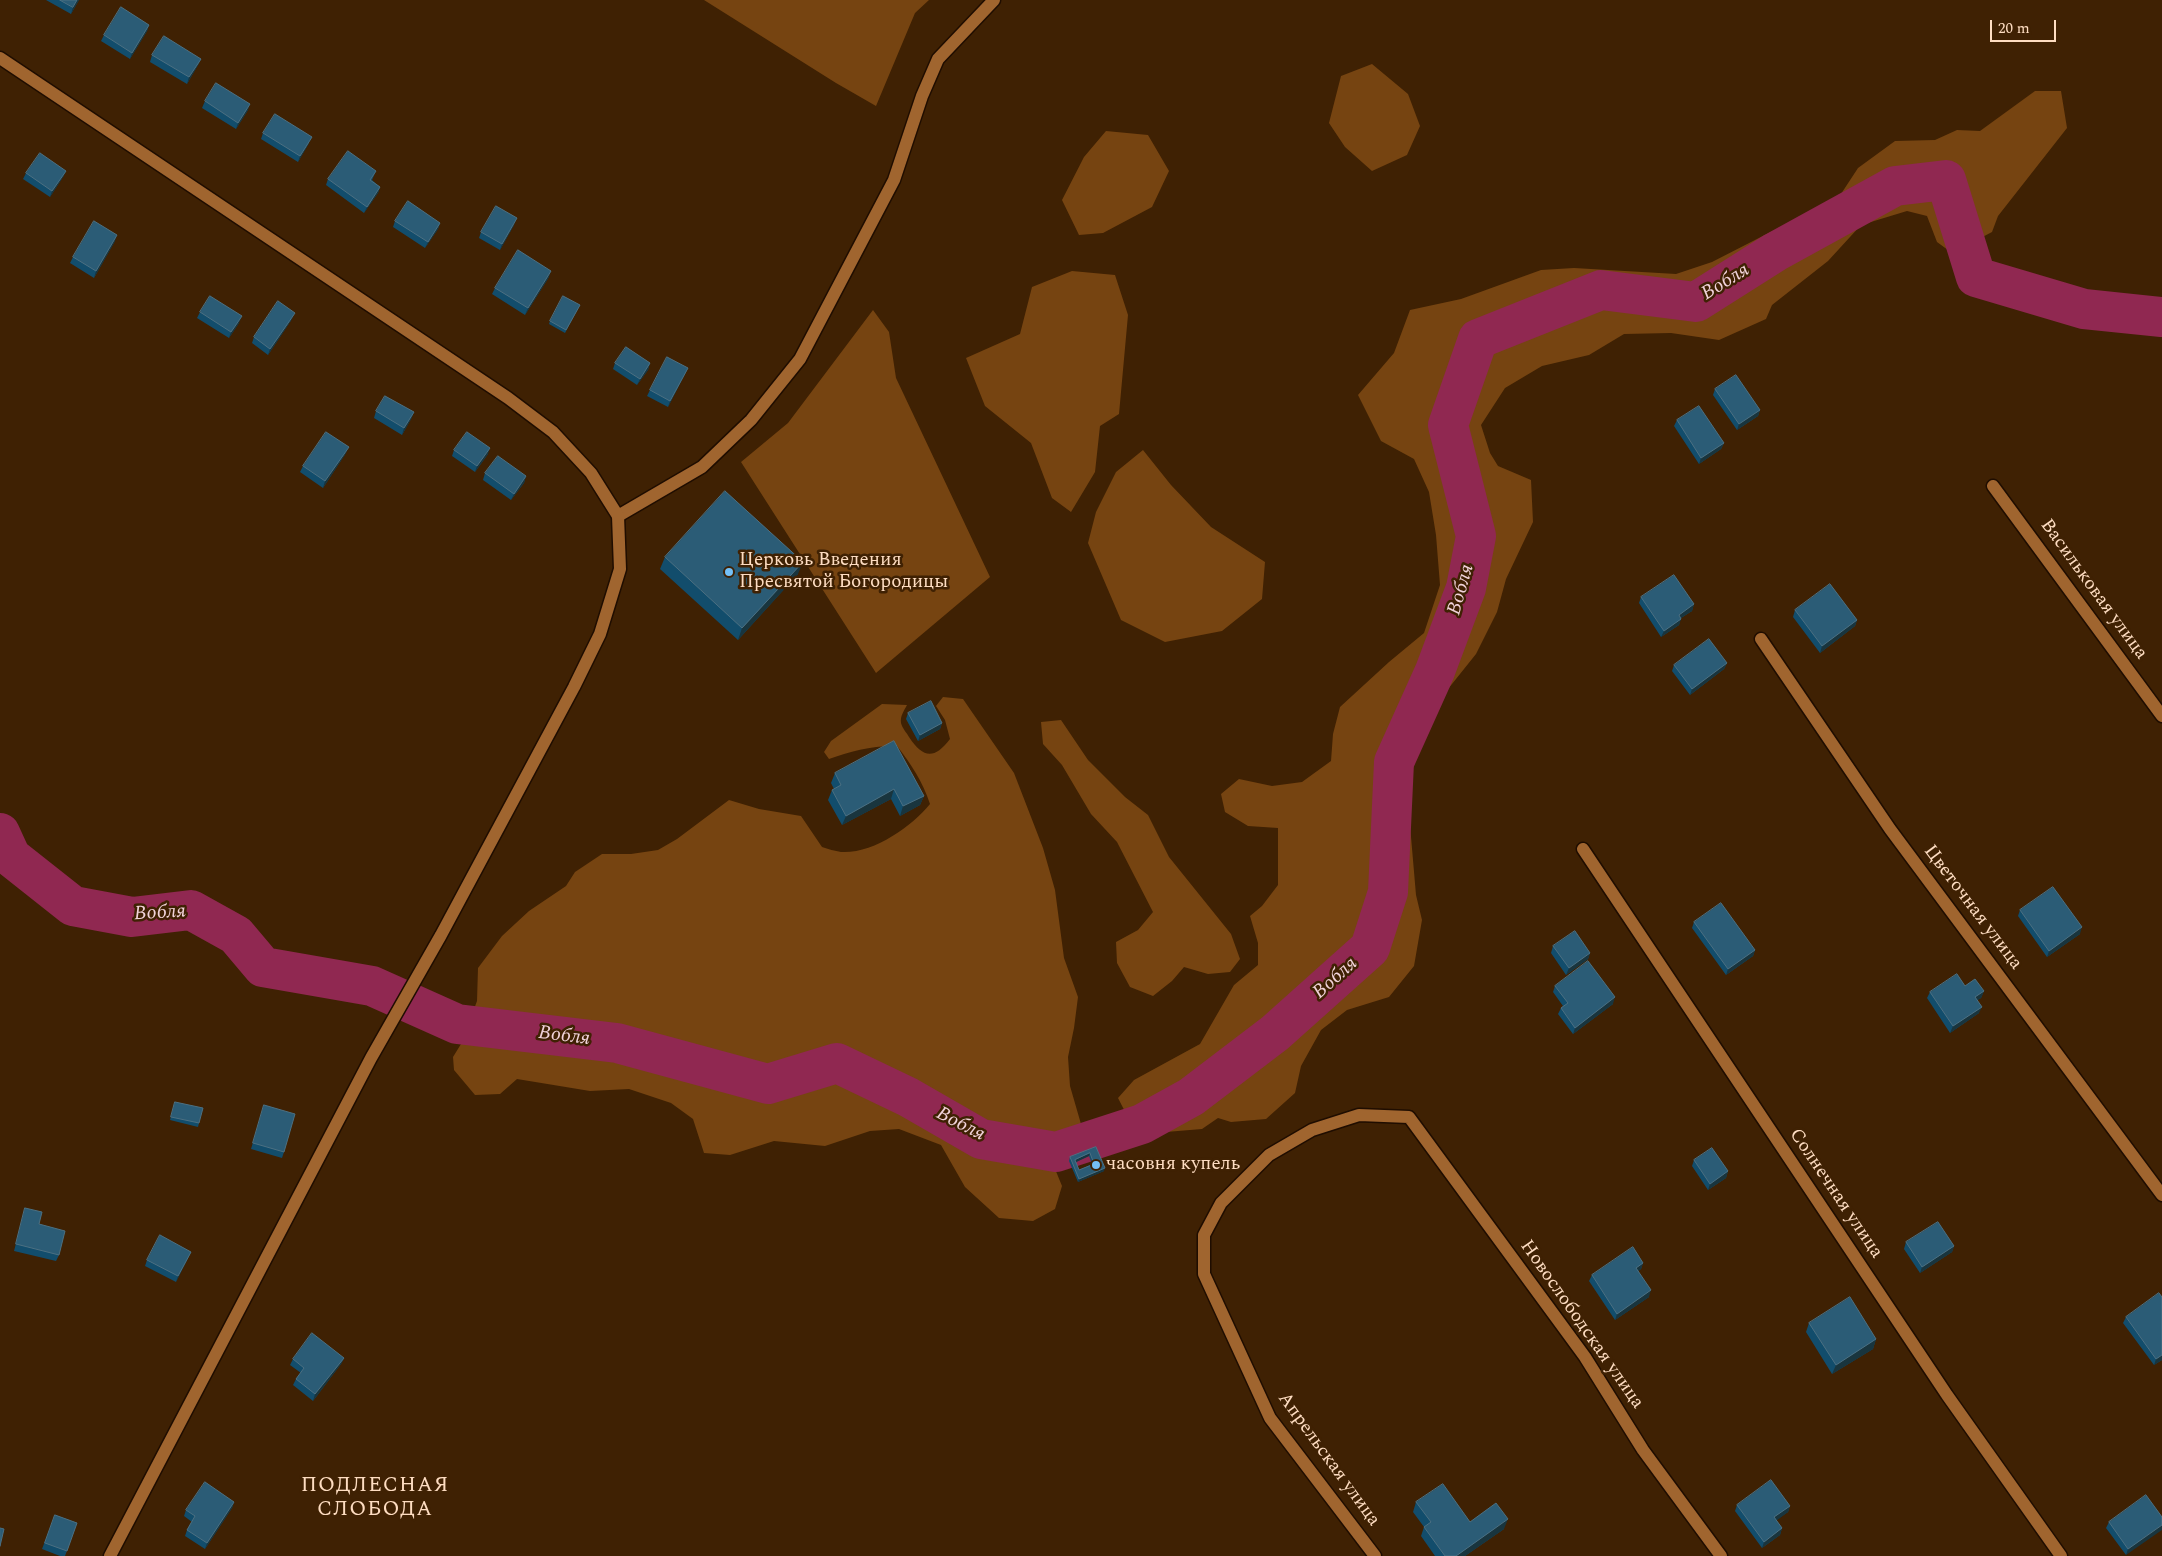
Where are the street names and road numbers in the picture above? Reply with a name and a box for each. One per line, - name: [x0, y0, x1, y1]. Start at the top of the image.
- street label: Васильковая улица: [2034, 515, 2152, 665]
- street label: Цветочная улица: [1918, 841, 2026, 975]
- street label: Солнечная улица: [1783, 1125, 1887, 1263]
- street label: Новослободская улица: [1514, 1236, 1648, 1414]
- street label: Апрельская улица: [1272, 1389, 1384, 1531]

